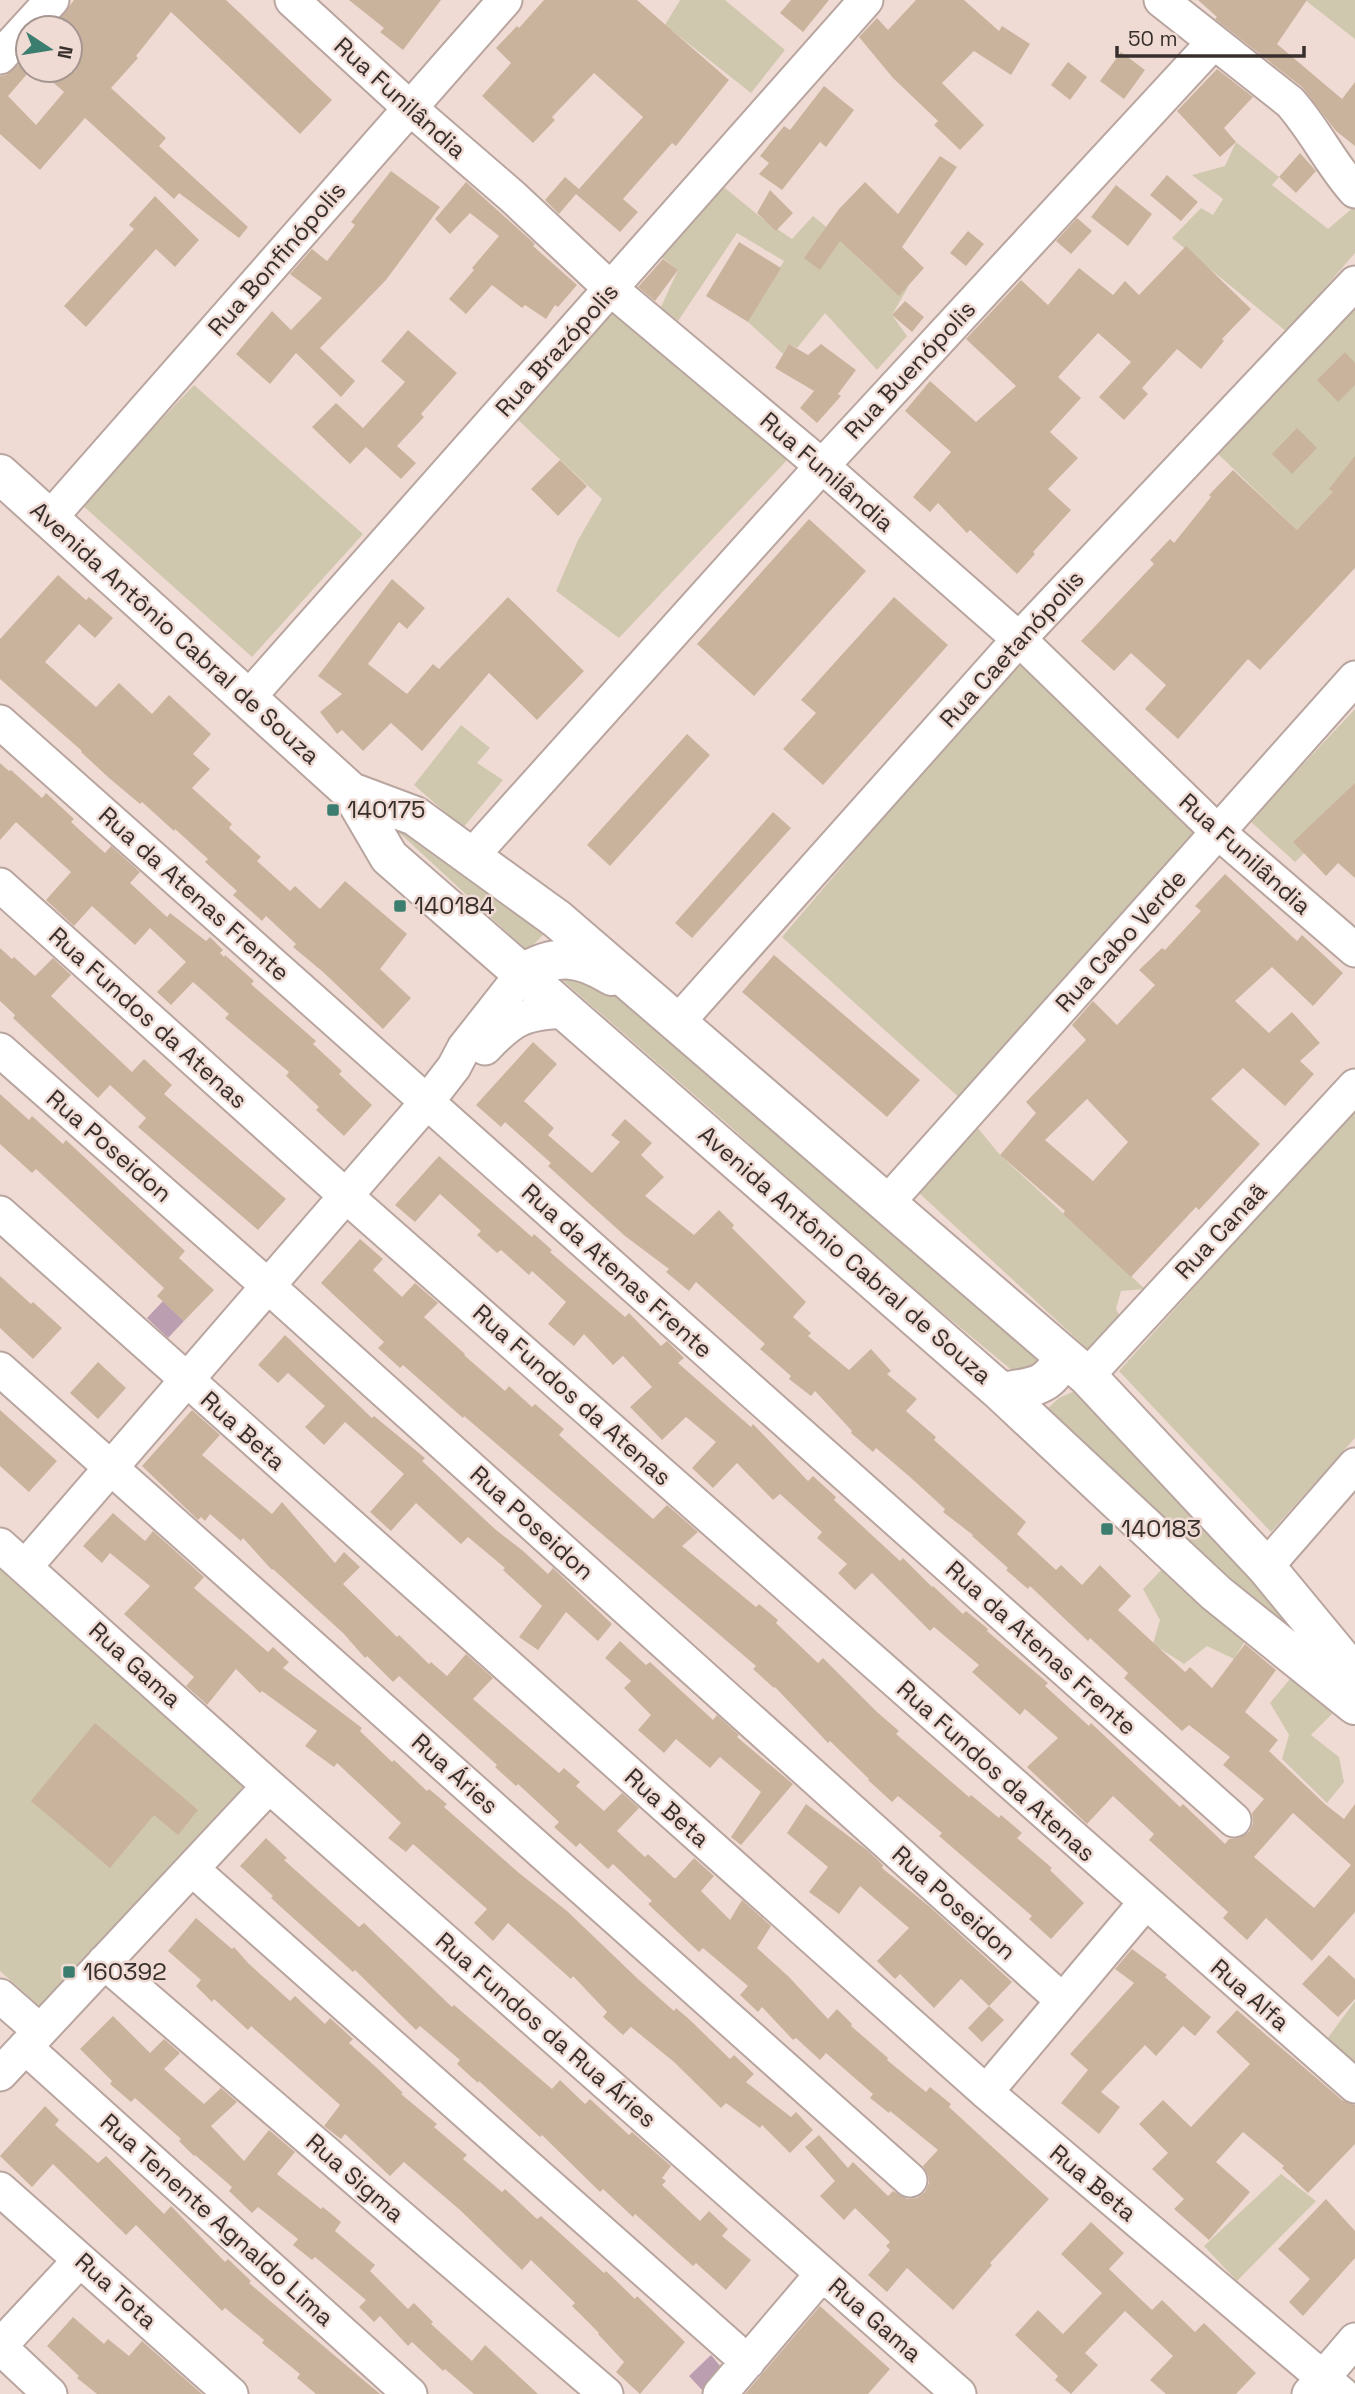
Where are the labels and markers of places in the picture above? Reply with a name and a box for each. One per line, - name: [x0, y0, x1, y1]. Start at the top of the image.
- place label: 140175: [347, 794, 425, 825]
- marker: 140175: [325, 802, 341, 818]
- place label: 140184: [414, 890, 494, 921]
- marker: 140184: [392, 898, 408, 914]
- place label: 140183: [1121, 1513, 1201, 1544]
- marker: 140183: [1099, 1521, 1115, 1537]
- place label: 160392: [83, 1956, 167, 1987]
- marker: 160392: [61, 1964, 77, 1980]

